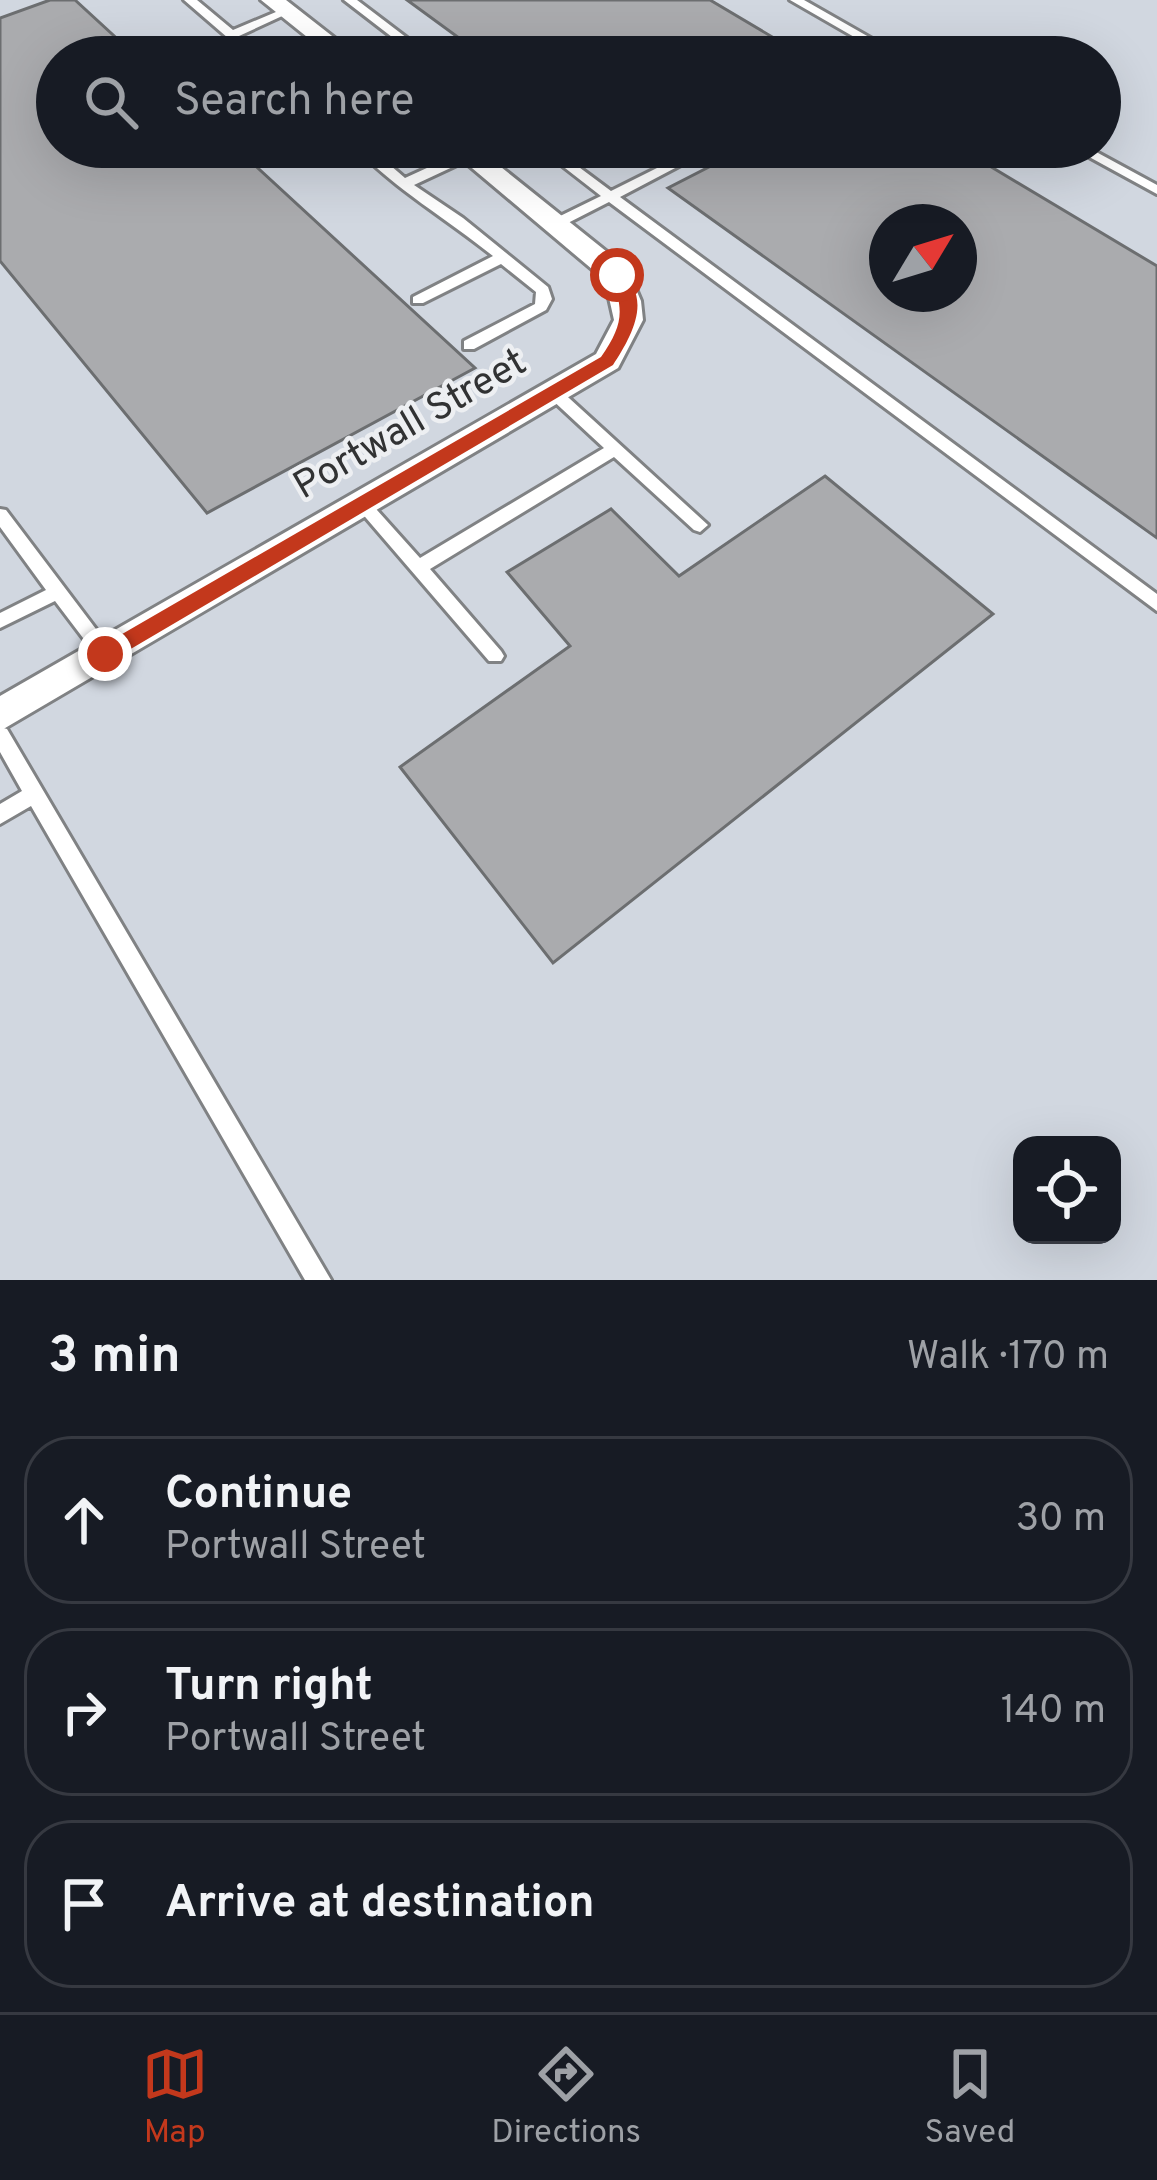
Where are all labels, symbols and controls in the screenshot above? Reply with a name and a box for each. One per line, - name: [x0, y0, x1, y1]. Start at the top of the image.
- search box: [36, 36, 1121, 168]
- icon: search: [78, 69, 144, 135]
- text: Search here: [174, 74, 414, 131]
- north arrow: [869, 204, 977, 312]
- route start: [590, 248, 644, 302]
- street label: Portwall Street: [286, 340, 536, 512]
- route end: [78, 627, 132, 681]
- map controls: [1013, 1136, 1121, 1244]
- button: locate: [1013, 1136, 1121, 1244]
- text: 3 min: [48, 1326, 181, 1391]
- text: Walk · 170 m: [907, 1334, 1109, 1383]
- text: Continue: [165, 1467, 352, 1524]
- icon: ahead: [51, 1487, 117, 1553]
- text: 30 m: [1016, 1496, 1106, 1545]
- text: Portwall Street: [165, 1524, 426, 1573]
- text: Turn right: [165, 1659, 373, 1716]
- icon: right: [51, 1679, 117, 1745]
- text: 140 m: [1001, 1688, 1106, 1737]
- text: Portwall Street: [165, 1716, 426, 1765]
- icon: arrive: [51, 1871, 117, 1937]
- text: Arrive at destination: [165, 1876, 595, 1933]
- tab: Map: [142, 2041, 208, 2155]
- tab: Directions: [491, 2041, 641, 2155]
- tab: Saved: [925, 2041, 1015, 2155]

